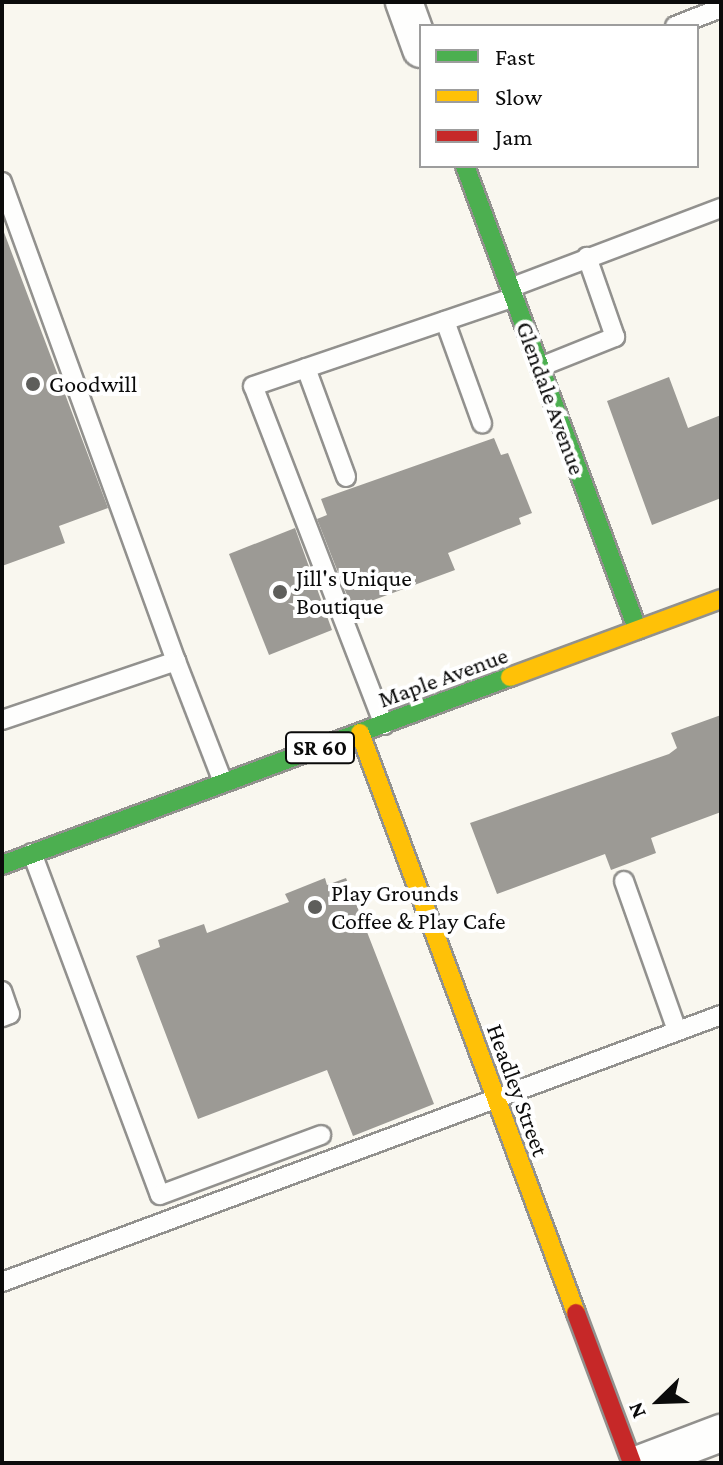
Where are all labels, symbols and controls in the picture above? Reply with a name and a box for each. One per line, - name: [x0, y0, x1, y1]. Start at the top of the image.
- legend: [419, 24, 699, 168]
- text: Fast: [495, 43, 535, 70]
- text: Slow: [495, 83, 542, 110]
- text: Jam: [495, 123, 533, 150]
- street label: Glendale Avenue: [510, 318, 592, 478]
- place label: Goodwill: [49, 370, 137, 398]
- marker: Goodwill: [24, 375, 42, 393]
- place label: Jill's Unique Boutique: [296, 564, 412, 620]
- marker: Jill's Unique Boutique: [271, 583, 289, 601]
- street label: Maple Avenue: [374, 640, 512, 714]
- road number: SR 60: [284, 730, 356, 766]
- place label: Play Grounds Coffee & Play Cafe: [331, 879, 505, 935]
- marker: Play Grounds Coffee & Play Cafe: [306, 898, 324, 916]
- street label: Headley Street: [481, 1020, 555, 1160]
- north arrow: [619, 1361, 699, 1441]
- text: N: [622, 1399, 651, 1422]

